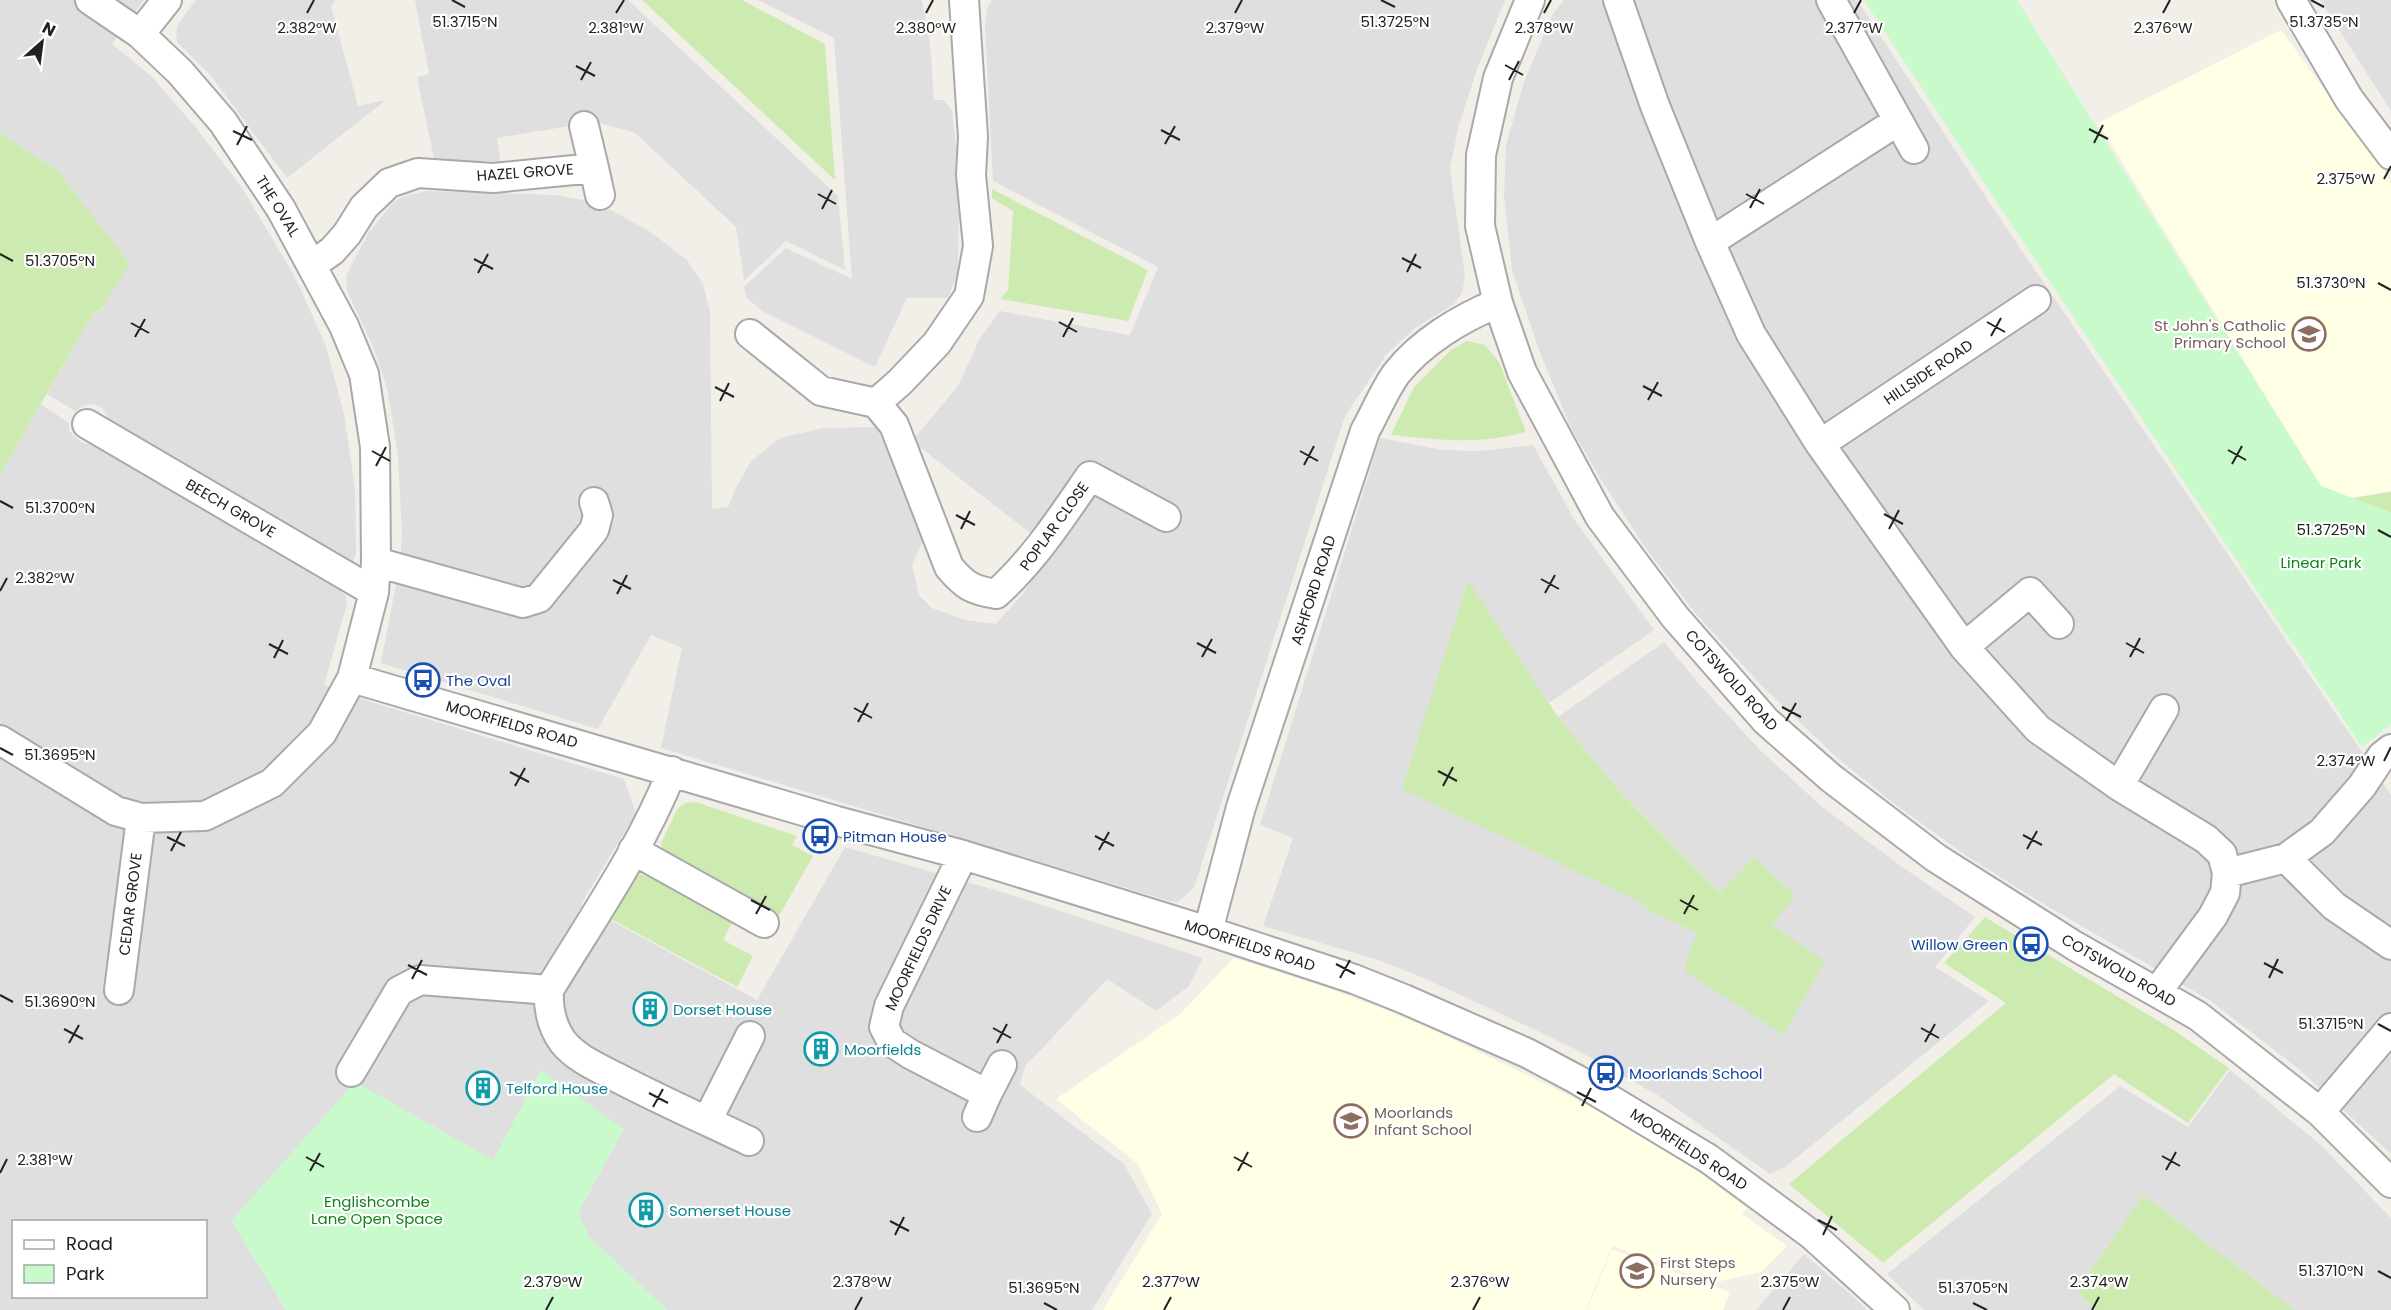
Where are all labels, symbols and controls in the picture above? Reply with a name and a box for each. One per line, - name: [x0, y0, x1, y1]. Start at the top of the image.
- text: 51.3715°N: [432, 11, 498, 32]
- text: 51.3725°N: [1360, 11, 1430, 32]
- text: 51.3735°N: [2289, 11, 2359, 32]
- north arrow: [12, 12, 72, 72]
- text: N: [38, 16, 60, 42]
- text: 2.382°W: [277, 17, 337, 38]
- text: 2.381°W: [588, 17, 644, 38]
- text: 2.380°W: [896, 17, 956, 38]
- text: 2.379°W: [1205, 17, 1265, 38]
- text: 2.378°W: [1514, 17, 1574, 38]
- text: 2.377°W: [1825, 17, 1883, 38]
- text: 2.376°W: [2133, 17, 2193, 38]
- street label: HAZEL GROVE: [476, 158, 574, 186]
- text: 2.375°W: [2316, 168, 2376, 189]
- street label: THE OVAL: [251, 171, 305, 241]
- text: 51.3705°N: [25, 250, 95, 271]
- text: 51.3730°N: [2296, 272, 2366, 293]
- place label: St John's Catholic Primary School: [2154, 315, 2286, 353]
- school or university icon: St John's Catholic Primary School: [2291, 316, 2327, 352]
- street label: HILLSIDE ROAD: [1879, 334, 1977, 410]
- street label: BEECH GROVE: [182, 474, 280, 542]
- street label: POPLAR CLOSE: [1015, 477, 1093, 575]
- text: 51.3700°N: [25, 497, 95, 518]
- text: 51.3725°N: [2296, 519, 2366, 540]
- street label: ASHFORD ROAD: [1285, 533, 1341, 647]
- park label: Linear Park: [2281, 552, 2362, 573]
- text: 2.382°W: [15, 567, 75, 588]
- street label: COTSWOLD ROAD: [1681, 625, 1783, 735]
- bus stop icon: The Oval: [405, 662, 441, 698]
- place label: The Oval: [446, 670, 511, 691]
- street label: MOORFIELDS ROAD: [444, 695, 580, 753]
- text: 51.3695°N: [24, 744, 96, 765]
- text: 2.374°W: [2316, 750, 2376, 771]
- bus stop icon: Pitman House: [802, 818, 838, 854]
- place label: Pitman House: [843, 826, 947, 847]
- street label: CEDAR GROVE: [113, 851, 147, 957]
- street label: MOORFIELDS DRIVE: [880, 882, 956, 1014]
- street label: MOORFIELDS ROAD: [1182, 914, 1318, 976]
- bus stop icon: Willow Green: [2013, 926, 2049, 962]
- street label: COTSWOLD ROAD: [2058, 929, 2180, 1011]
- place label: Willow Green: [1911, 934, 2008, 955]
- text: 51.3690°N: [24, 991, 96, 1012]
- building icon: Dorset House: [632, 991, 668, 1027]
- place label: Dorset House: [673, 999, 772, 1020]
- text: 51.3715°N: [2298, 1013, 2364, 1034]
- building icon: Moorfields: [803, 1031, 839, 1067]
- place label: Moorfields: [844, 1039, 921, 1060]
- bus stop icon: Moorlands School: [1588, 1055, 1624, 1091]
- place label: Moorlands School: [1629, 1063, 1763, 1084]
- building icon: Telford House: [465, 1070, 501, 1106]
- place label: Telford House: [506, 1078, 608, 1099]
- place label: Moorlands Infant School: [1374, 1102, 1472, 1140]
- school or university icon: Moorlands Infant School: [1333, 1103, 1369, 1139]
- street label: MOORFIELDS ROAD: [1626, 1103, 1752, 1195]
- text: 2.381°W: [17, 1149, 73, 1170]
- park label: Englishcombe Lane Open Space: [311, 1191, 443, 1229]
- building icon: Somerset House: [628, 1192, 664, 1228]
- place label: Somerset House: [669, 1200, 791, 1221]
- legend: [12, 1220, 207, 1298]
- text: Road: [66, 1231, 113, 1256]
- place label: First Steps Nursery: [1660, 1252, 1736, 1290]
- school or university icon: First Steps Nursery: [1619, 1253, 1655, 1289]
- text: 51.3710°N: [2298, 1260, 2364, 1281]
- text: Park: [66, 1261, 105, 1286]
- text: 2.379°W: [523, 1271, 583, 1292]
- text: 2.378°W: [832, 1271, 892, 1292]
- text: 2.377°W: [1142, 1271, 1200, 1292]
- text: 2.376°W: [1450, 1271, 1510, 1292]
- text: 2.375°W: [1760, 1271, 1820, 1292]
- text: 2.374°W: [2069, 1271, 2129, 1292]
- text: 51.3695°N: [1008, 1277, 1080, 1298]
- text: 51.3705°N: [1938, 1277, 2008, 1298]

